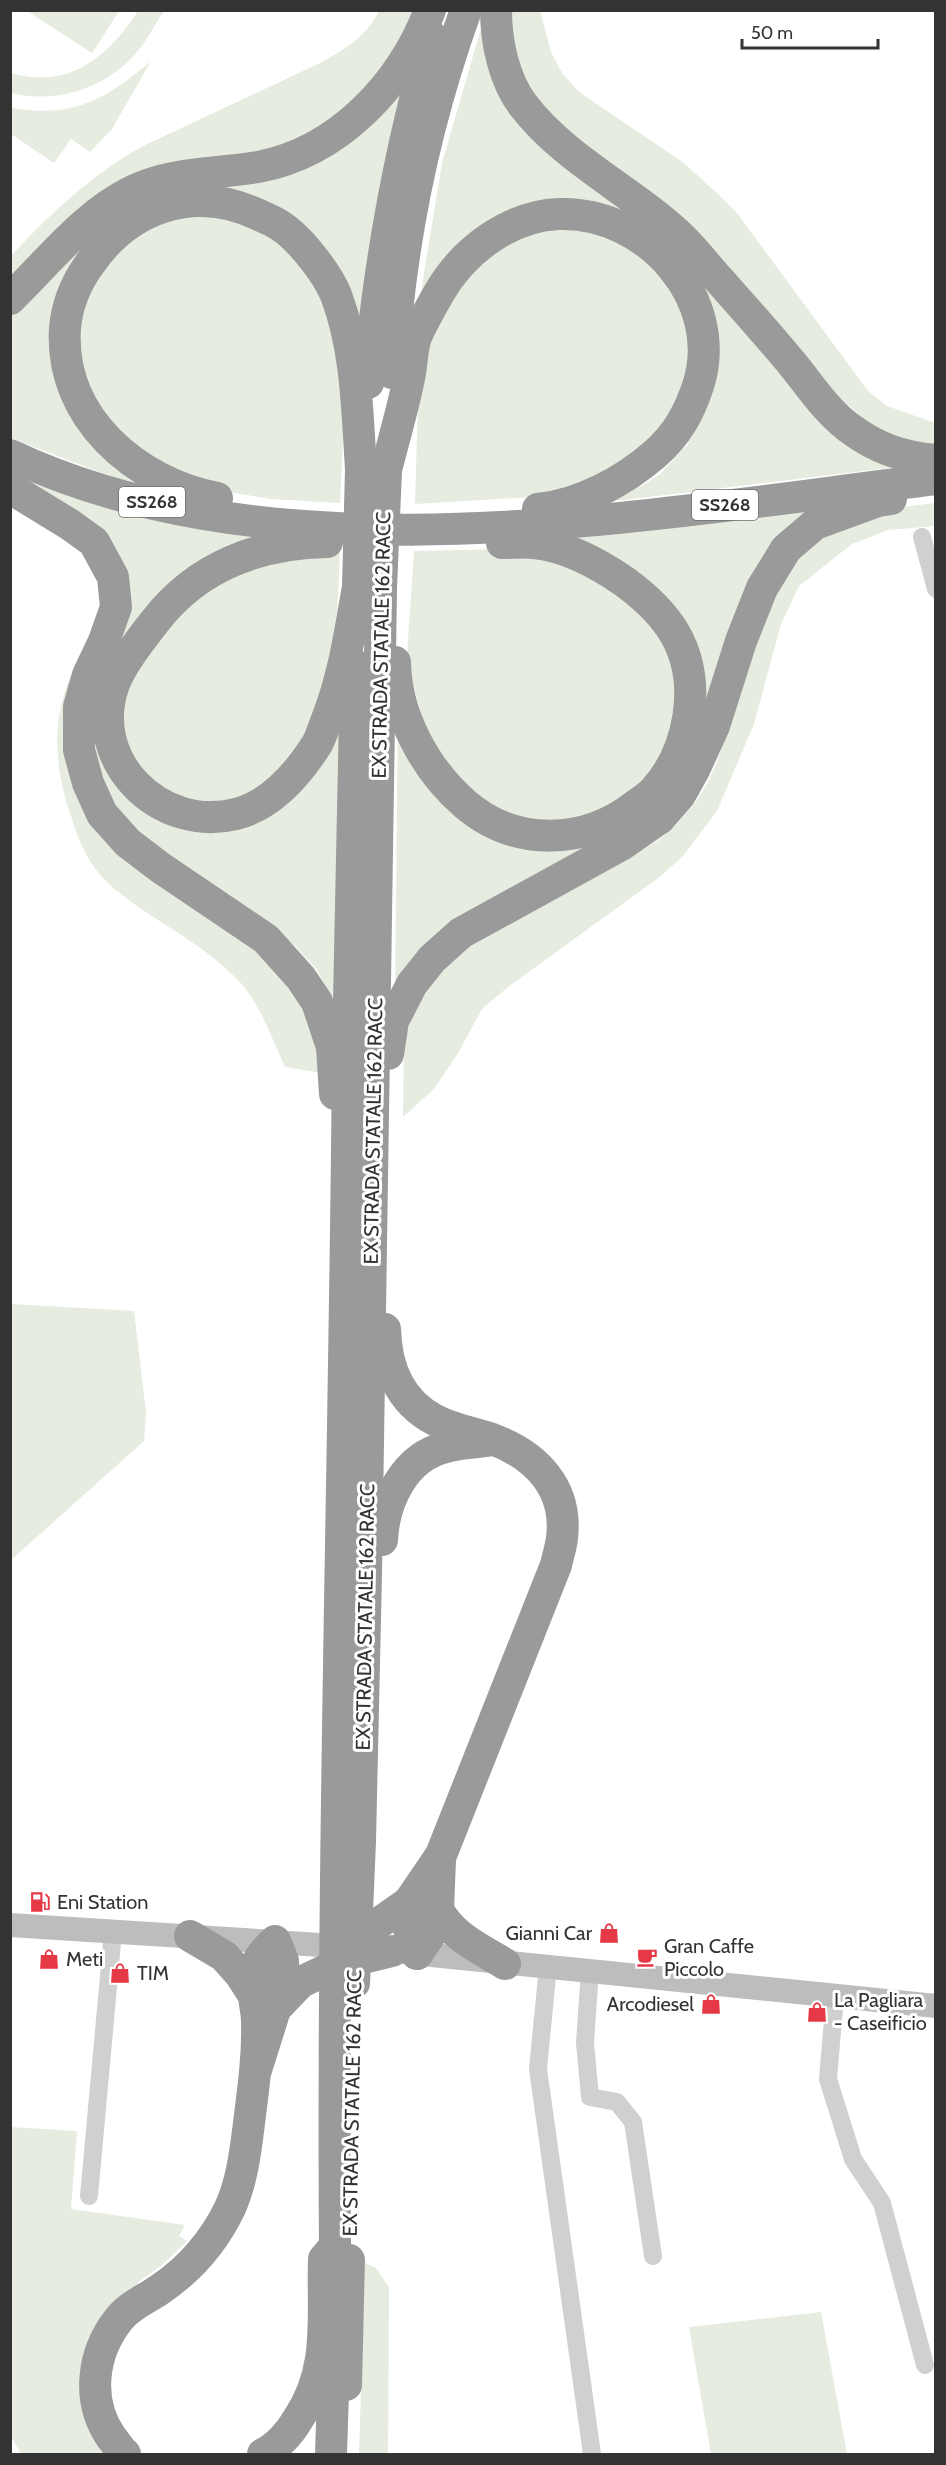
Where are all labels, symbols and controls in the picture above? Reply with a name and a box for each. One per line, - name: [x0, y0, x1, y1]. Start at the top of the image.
- scale bar: [742, 12, 878, 50]
- text: 50 m: [751, 22, 793, 44]
- road number: SS268: [119, 487, 185, 517]
- road number: SS268: [692, 490, 758, 520]
- street label: EX STRADA STATALE 162 RACC: [367, 511, 395, 779]
- street label: EX STRADA STATALE 162 RACC: [359, 997, 387, 1265]
- street label: EX STRADA STATALE 162 RACC: [351, 1483, 379, 1751]
- fuel station icon: Eni Station: [28, 1890, 52, 1914]
- place label: Eni Station: [57, 1890, 149, 1914]
- place label: Gianni Car: [506, 1921, 593, 1945]
- shop icon: Gianni Car: [597, 1921, 621, 1945]
- place label: Gran Caffe Piccolo: [664, 1934, 754, 1981]
- cafe icon: Gran Caffe Piccolo: [635, 1945, 659, 1969]
- shop icon: Meti: [37, 1947, 61, 1971]
- place label: Meti: [66, 1947, 103, 1971]
- shop icon: TIM: [108, 1961, 132, 1985]
- place label: TIM: [137, 1961, 169, 1985]
- street label: EX STRADA STATALE 162 RACC: [338, 1969, 366, 2237]
- place label: La Pagliara - Caseificio: [834, 1988, 927, 2035]
- place label: Arcodiesel: [607, 1992, 694, 2016]
- shop icon: Arcodiesel: [699, 1992, 723, 2016]
- shop icon: La Pagliara - Caseificio: [805, 2000, 829, 2024]

